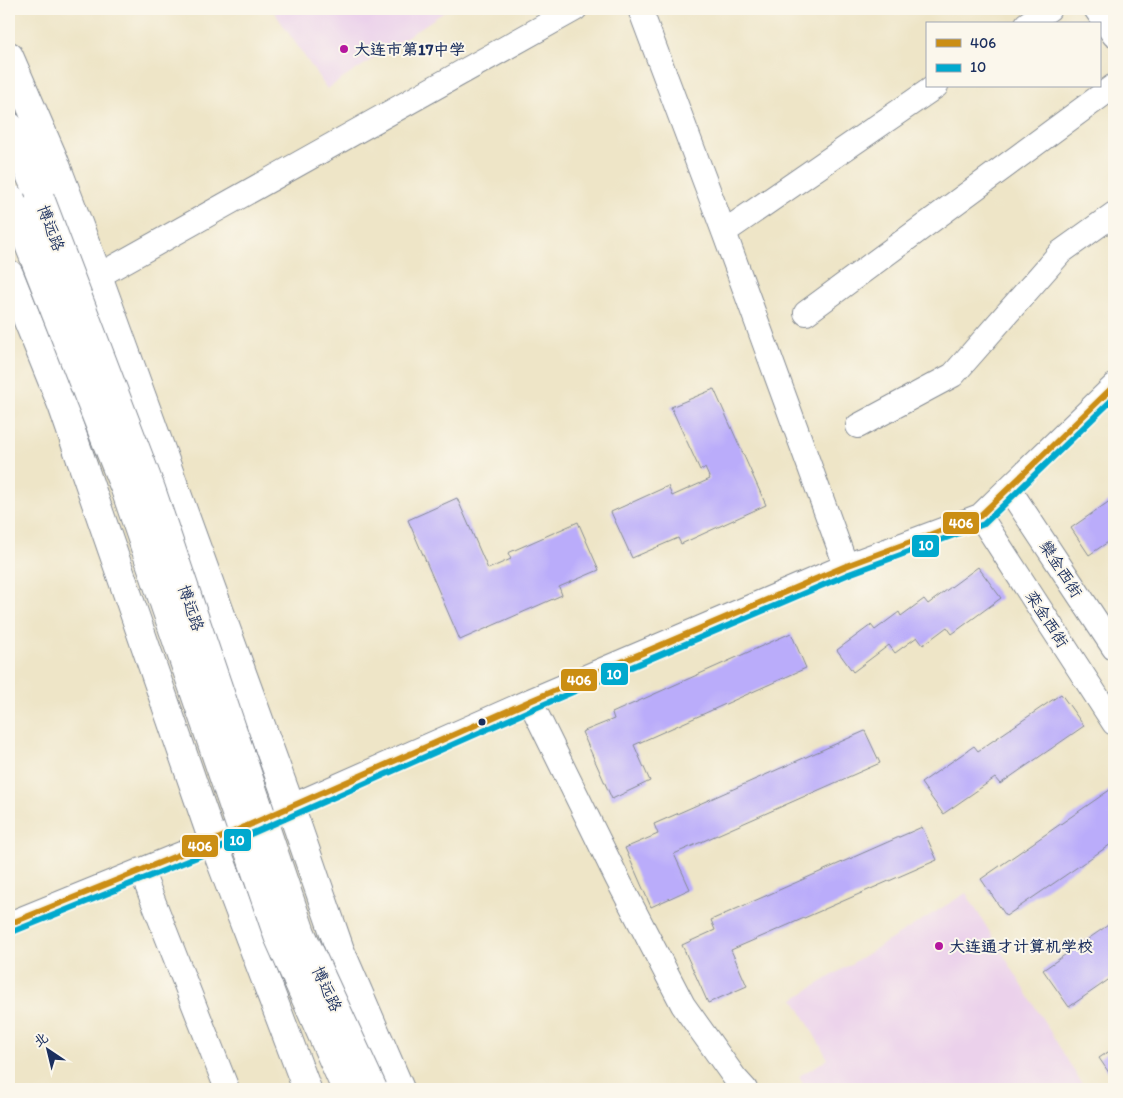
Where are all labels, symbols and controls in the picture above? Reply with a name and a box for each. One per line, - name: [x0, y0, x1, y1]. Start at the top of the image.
- legend: [926, 22, 1100, 88]
- text: 406: [970, 34, 996, 52]
- place label: 大连市第17中学: [354, 40, 465, 59]
- marker: 大连市第17中学: [338, 43, 350, 55]
- text: 10: [970, 58, 986, 76]
- street label: 博远路: [34, 202, 68, 254]
- line badge: 406: [942, 511, 980, 535]
- text: 406: [949, 515, 974, 532]
- line badge: 10: [911, 534, 940, 558]
- text: 10: [918, 537, 934, 554]
- street label: 欒金西街: [1036, 537, 1086, 601]
- street label: 博远路: [174, 582, 208, 634]
- street label: 栾金西街: [1022, 587, 1072, 651]
- line badge: 10: [600, 662, 629, 686]
- text: 10: [606, 666, 622, 683]
- line badge: 406: [560, 668, 598, 692]
- text: 406: [567, 672, 592, 689]
- unlabelled marker: [477, 717, 487, 727]
- line badge: 10: [223, 828, 252, 852]
- text: 10: [229, 832, 245, 849]
- line badge: 406: [181, 834, 219, 858]
- text: 406: [188, 838, 213, 855]
- place label: 大连通才计算机学校: [949, 937, 1093, 956]
- marker: 大连通才计算机学校: [933, 940, 945, 952]
- street label: 博远路: [308, 963, 346, 1015]
- north arrow: [22, 1026, 72, 1076]
- text: 北: [30, 1029, 51, 1051]

